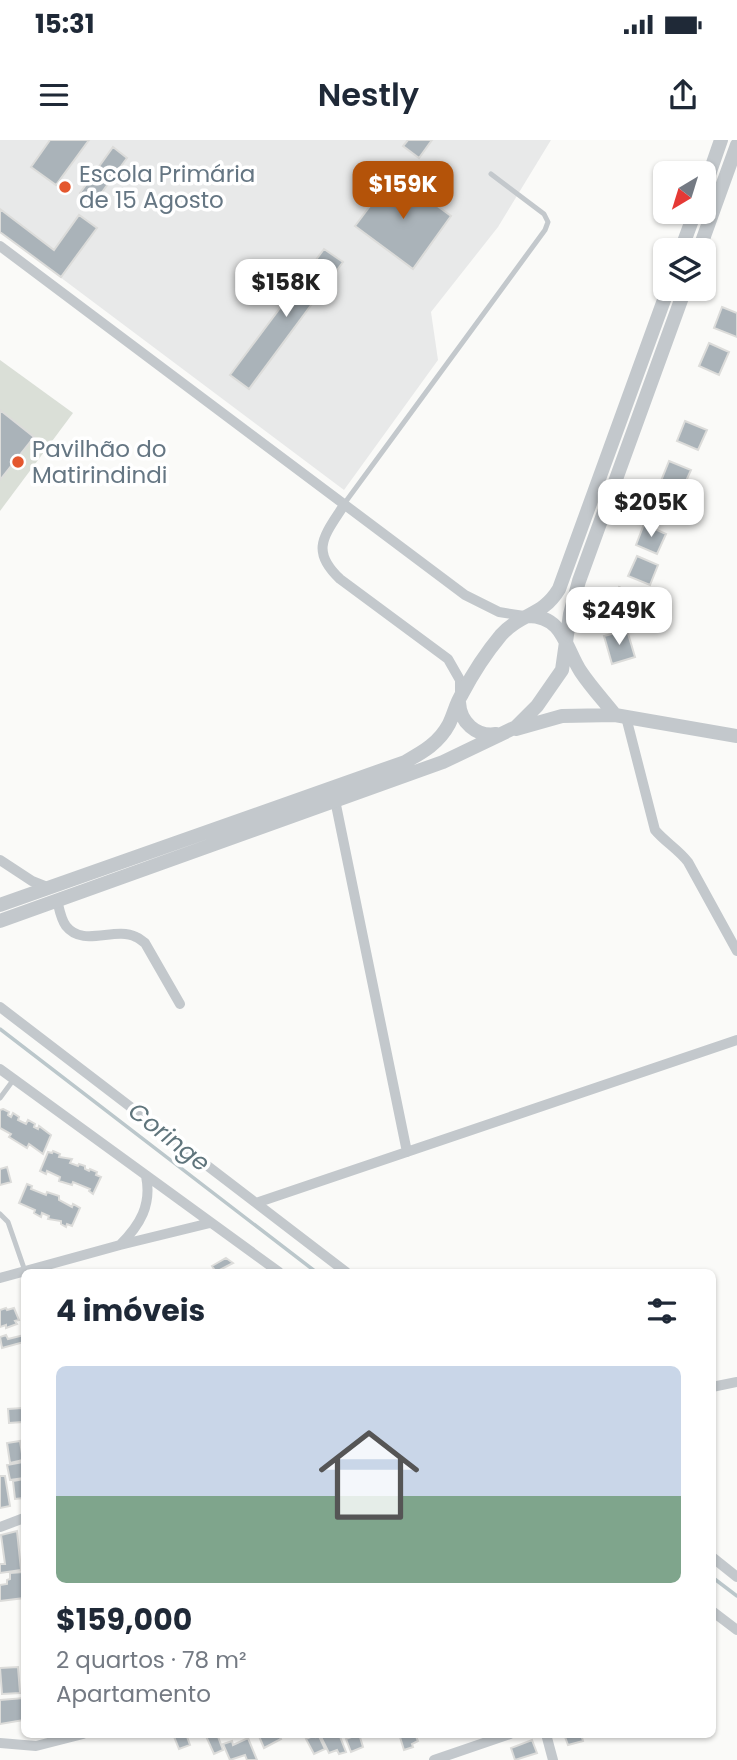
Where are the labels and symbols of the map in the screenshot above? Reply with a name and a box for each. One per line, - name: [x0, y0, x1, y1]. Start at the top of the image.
- place label: Escola Primária de 15 Agosto: [79, 158, 255, 216]
- north arrow: [653, 161, 716, 224]
- pin: $159K: [354, 162, 452, 221]
- marker: Escola Primária de 15 Agosto: [57, 179, 73, 195]
- pin: $158K: [237, 260, 335, 319]
- place label: Pavilhão do Matirindindi: [32, 433, 167, 491]
- marker: Pavilhão do Matirindindi: [10, 454, 26, 470]
- pin: $205K: [602, 480, 700, 539]
- pin: $249K: [570, 588, 668, 647]
- water label: Coringe: [122, 1094, 217, 1179]

